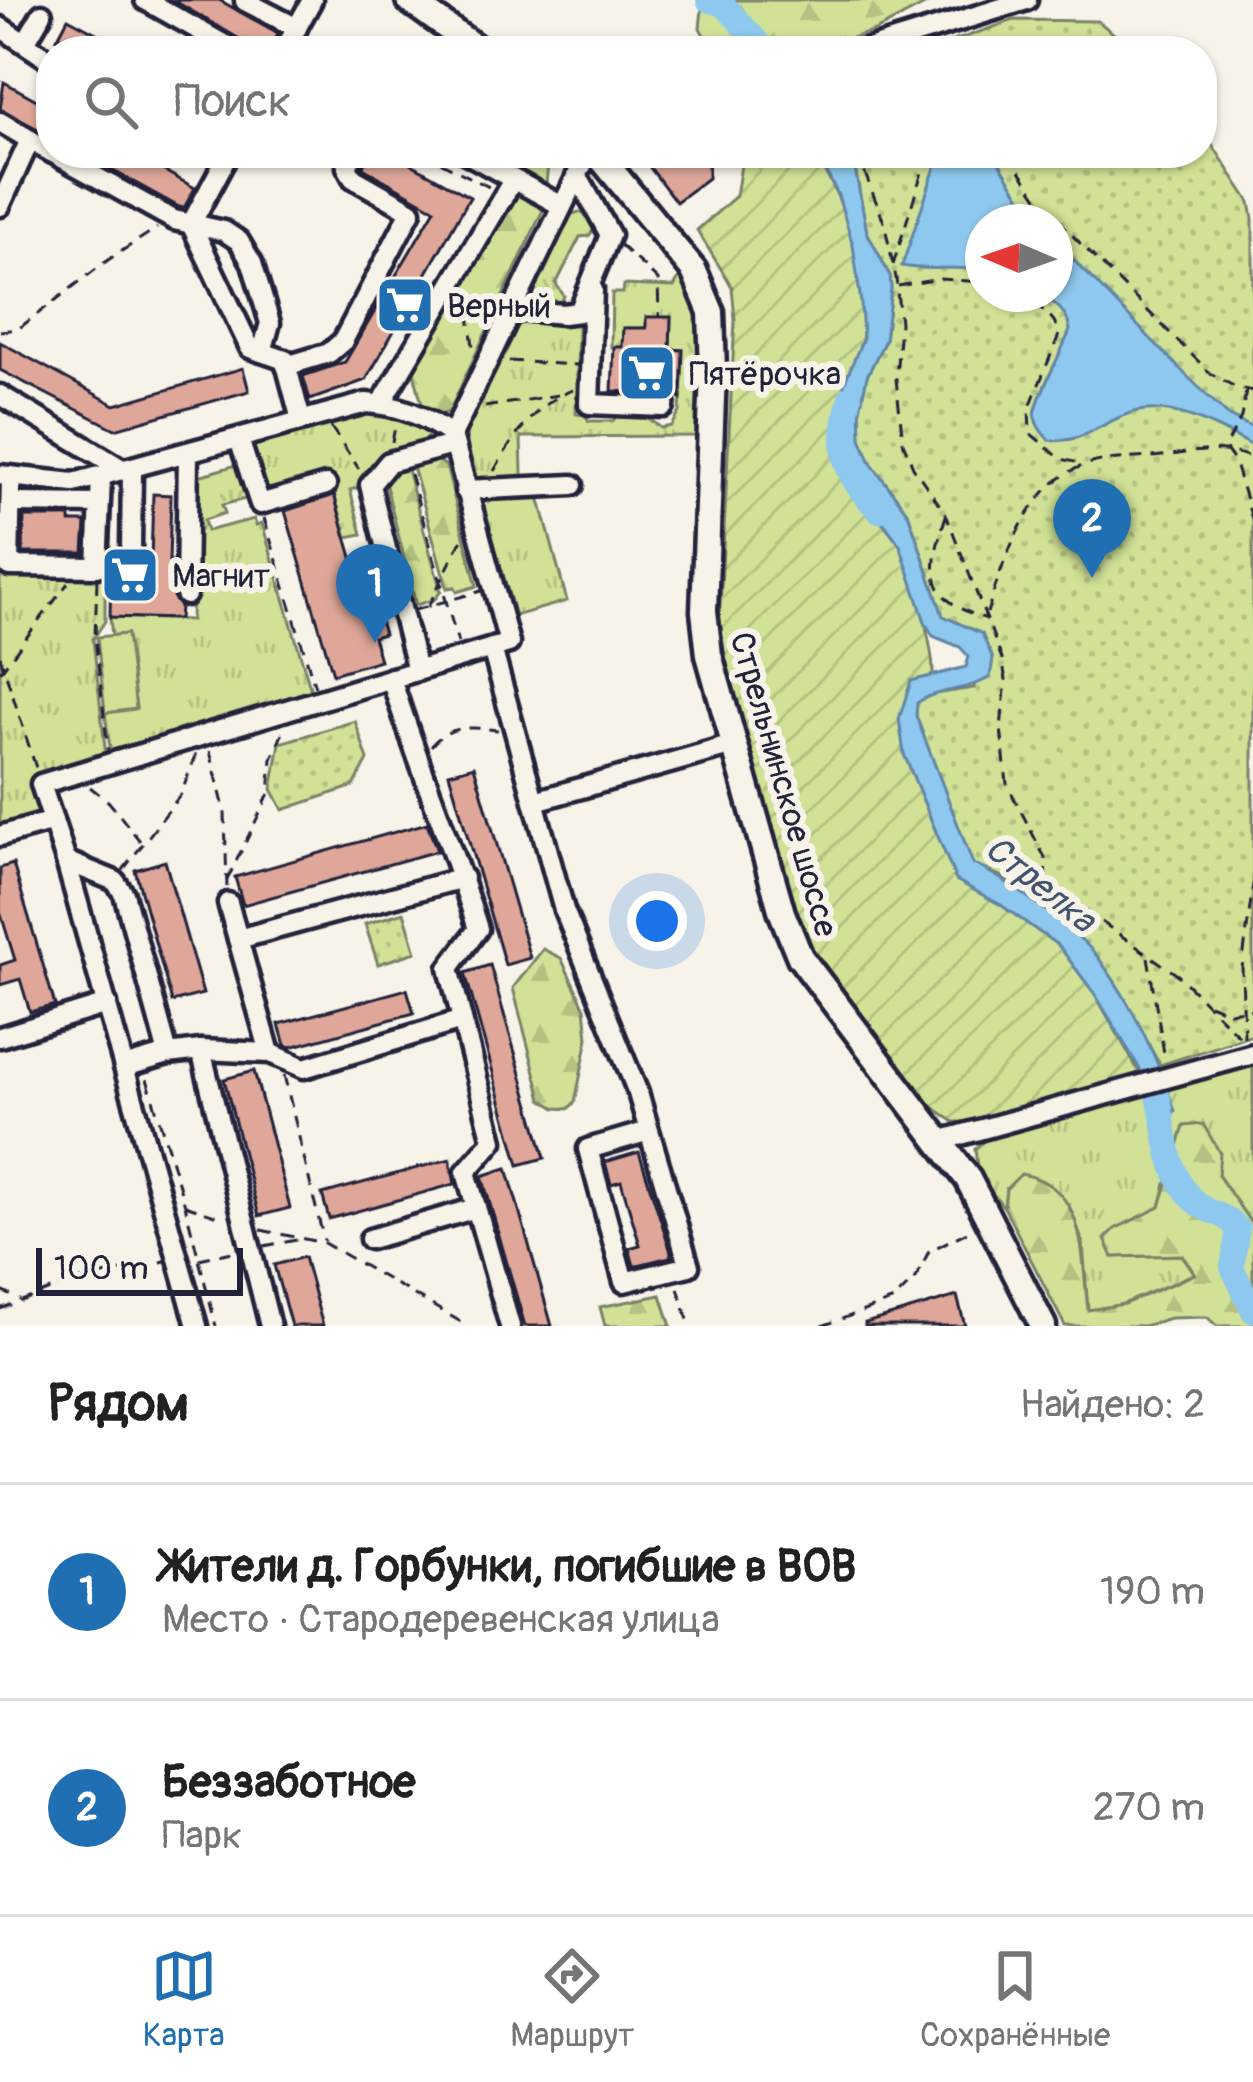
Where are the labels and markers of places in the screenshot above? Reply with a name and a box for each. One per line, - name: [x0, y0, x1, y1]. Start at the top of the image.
- supermarket icon: Верный: [374, 274, 436, 336]
- place label: Верный: [447, 286, 551, 327]
- supermarket icon: Пятёрочка: [616, 342, 678, 404]
- place label: Пятёрочка: [689, 354, 841, 395]
- pin: 2: [1053, 479, 1131, 578]
- supermarket icon: Магнит: [99, 544, 161, 606]
- pin: 1: [336, 544, 414, 643]
- place label: Магнит: [172, 556, 271, 597]

